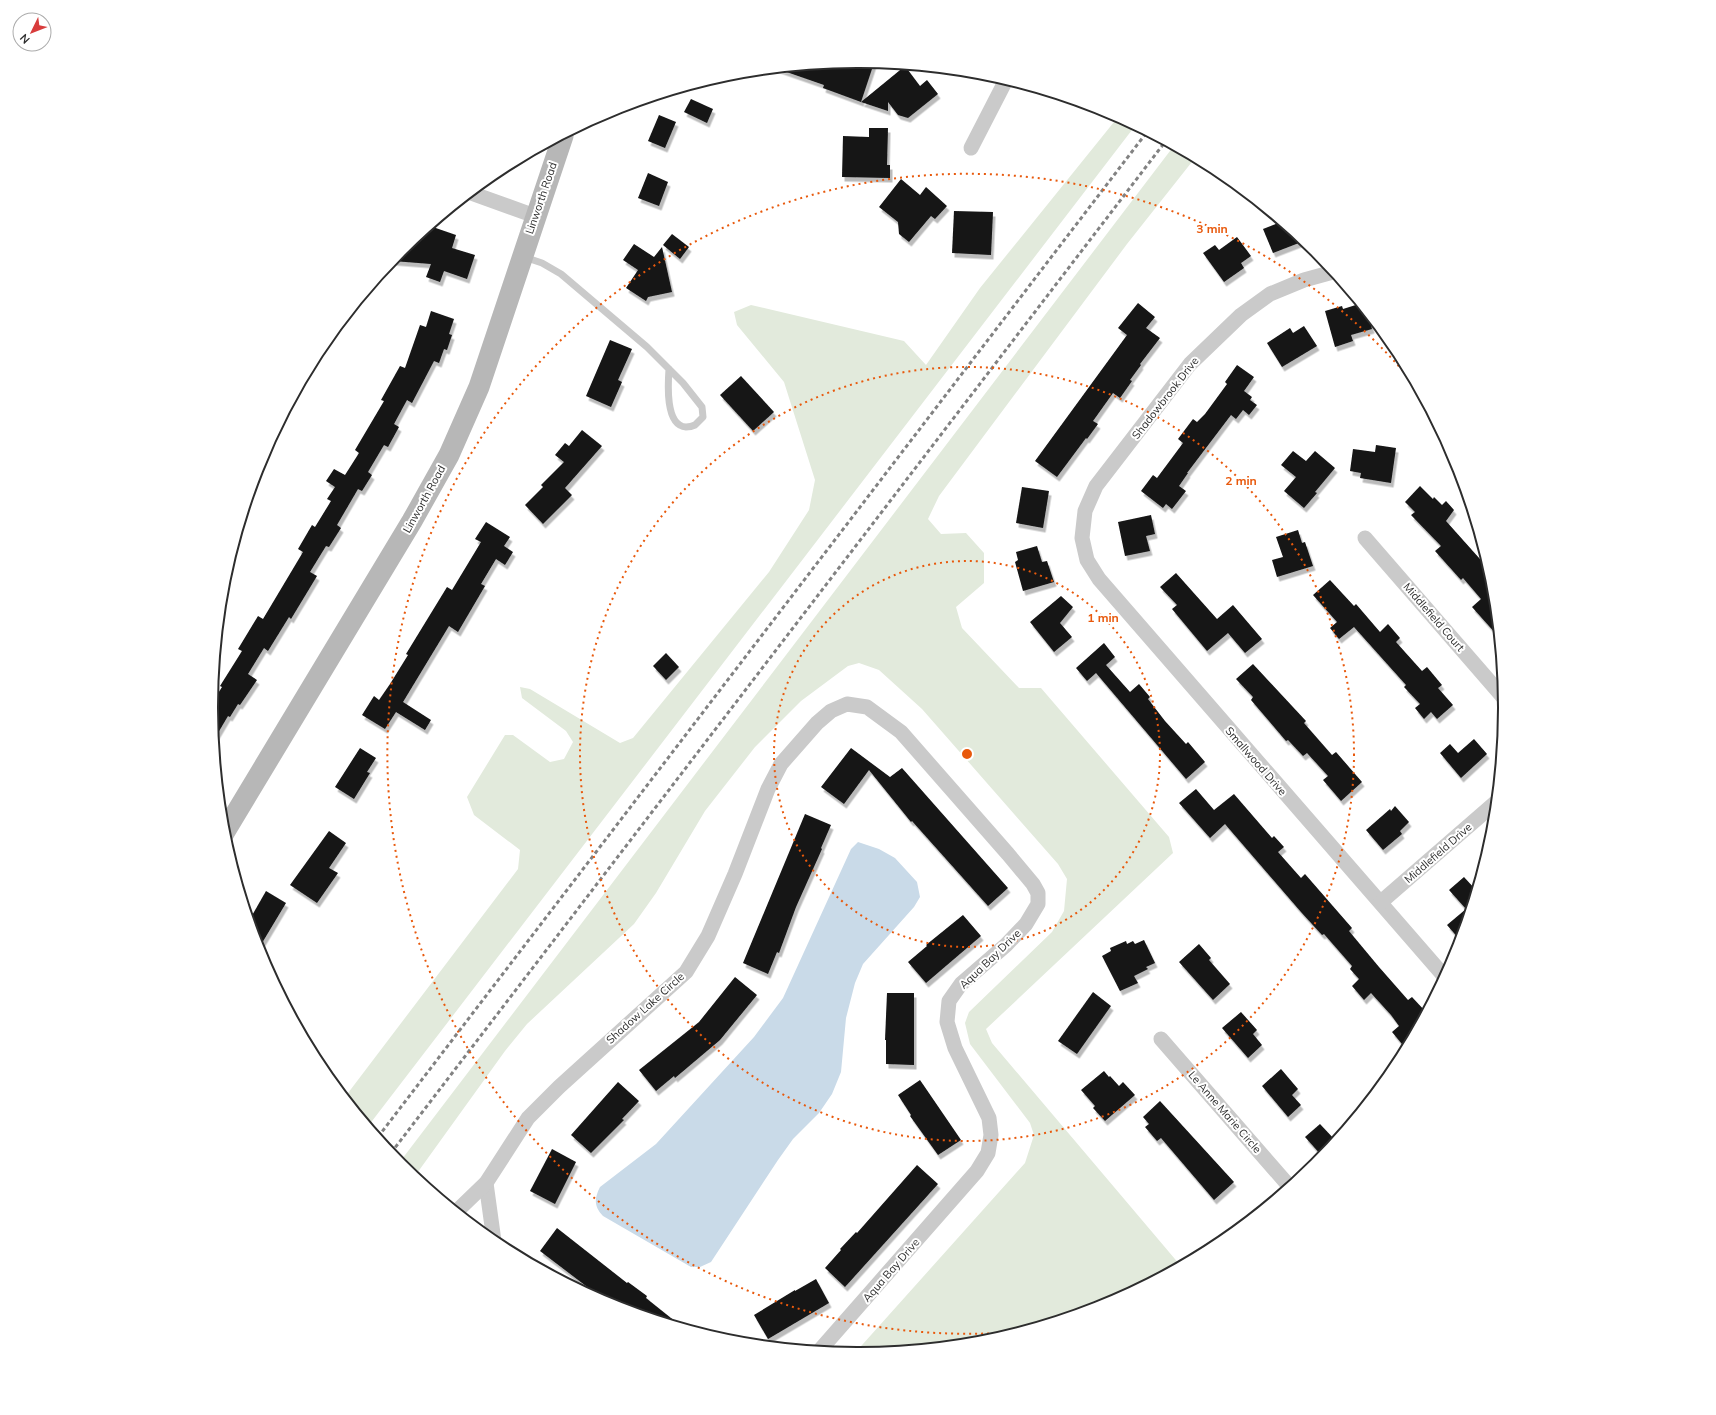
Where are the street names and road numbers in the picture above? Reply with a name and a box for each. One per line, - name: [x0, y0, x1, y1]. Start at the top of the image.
- street label: Linworth Road: [522, 160, 560, 236]
- street label: Shadowbrook Drive: [1129, 354, 1201, 442]
- street label: Linworth Road: [400, 463, 448, 535]
- street label: Middlefield Court: [1400, 580, 1468, 654]
- street label: Smallwood Drive: [1222, 724, 1290, 798]
- street label: Middlefield Drive: [1401, 820, 1475, 886]
- street label: Aqua Bay Drive: [956, 926, 1024, 992]
- street label: Shadow Lake Circle: [603, 969, 687, 1047]
- street label: Le Anne Marie Circle: [1186, 1068, 1264, 1156]
- street label: Aqua Bay Drive: [860, 1235, 922, 1305]

